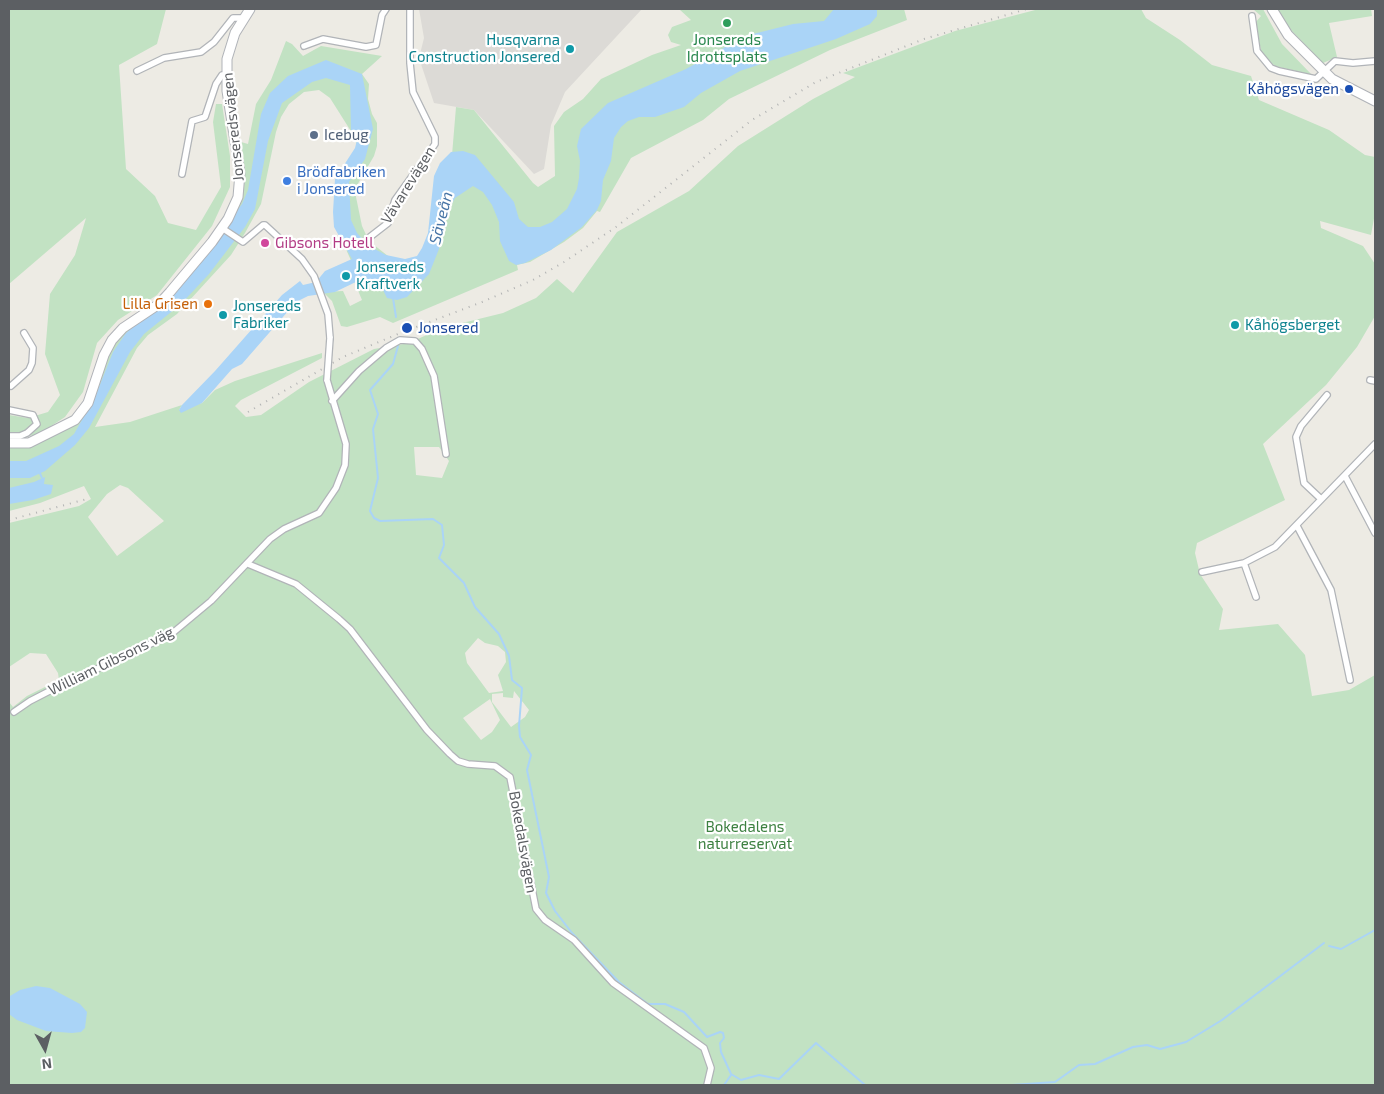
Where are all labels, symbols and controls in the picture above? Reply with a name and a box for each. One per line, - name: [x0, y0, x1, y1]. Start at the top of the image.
- marker: Jonsereds Idrottsplats: [721, 17, 733, 29]
- place label: Husqvarna Construction Jonsered: [408, 31, 560, 66]
- place label: Jonsereds Idrottsplats: [687, 31, 767, 66]
- marker: Husqvarna Construction Jonsered: [564, 43, 576, 55]
- street label: Jonseredsvägen: [218, 72, 248, 182]
- place label: Kåhögsvägen: [1248, 80, 1339, 98]
- marker: Kåhögsvägen: [1343, 83, 1355, 95]
- place label: Icebug: [324, 126, 369, 144]
- marker: Icebug: [308, 129, 320, 141]
- street label: Vävarevägen: [377, 143, 439, 227]
- place label: Brödfabriken i Jonsered: [297, 163, 386, 198]
- marker: Brödfabriken i Jonsered: [281, 175, 293, 187]
- water label: Säveån: [425, 190, 457, 246]
- place label: Gibsons Hotell: [275, 234, 374, 252]
- marker: Gibsons Hotell: [259, 237, 271, 249]
- place label: Jonsereds Kraftverk: [356, 258, 424, 293]
- marker: Jonsereds Kraftverk: [340, 270, 352, 282]
- place label: Lilla Grisen: [123, 295, 198, 313]
- place label: Jonsereds Fabriker: [233, 297, 301, 332]
- marker: Lilla Grisen: [202, 298, 214, 310]
- marker: Jonsereds Fabriker: [217, 309, 229, 321]
- place label: Kåhögsberget: [1245, 316, 1340, 334]
- place label: Jonsered: [418, 319, 478, 337]
- marker: Kåhögsberget: [1229, 319, 1241, 331]
- marker: Jonsered: [400, 321, 414, 335]
- street label: William Gibsons väg: [45, 623, 177, 699]
- street label: Bokedalsvägen: [505, 790, 541, 894]
- park label: Bokedalens naturreservat: [698, 818, 792, 853]
- north arrow: [20, 1024, 70, 1074]
- text: N: [41, 1055, 53, 1073]

